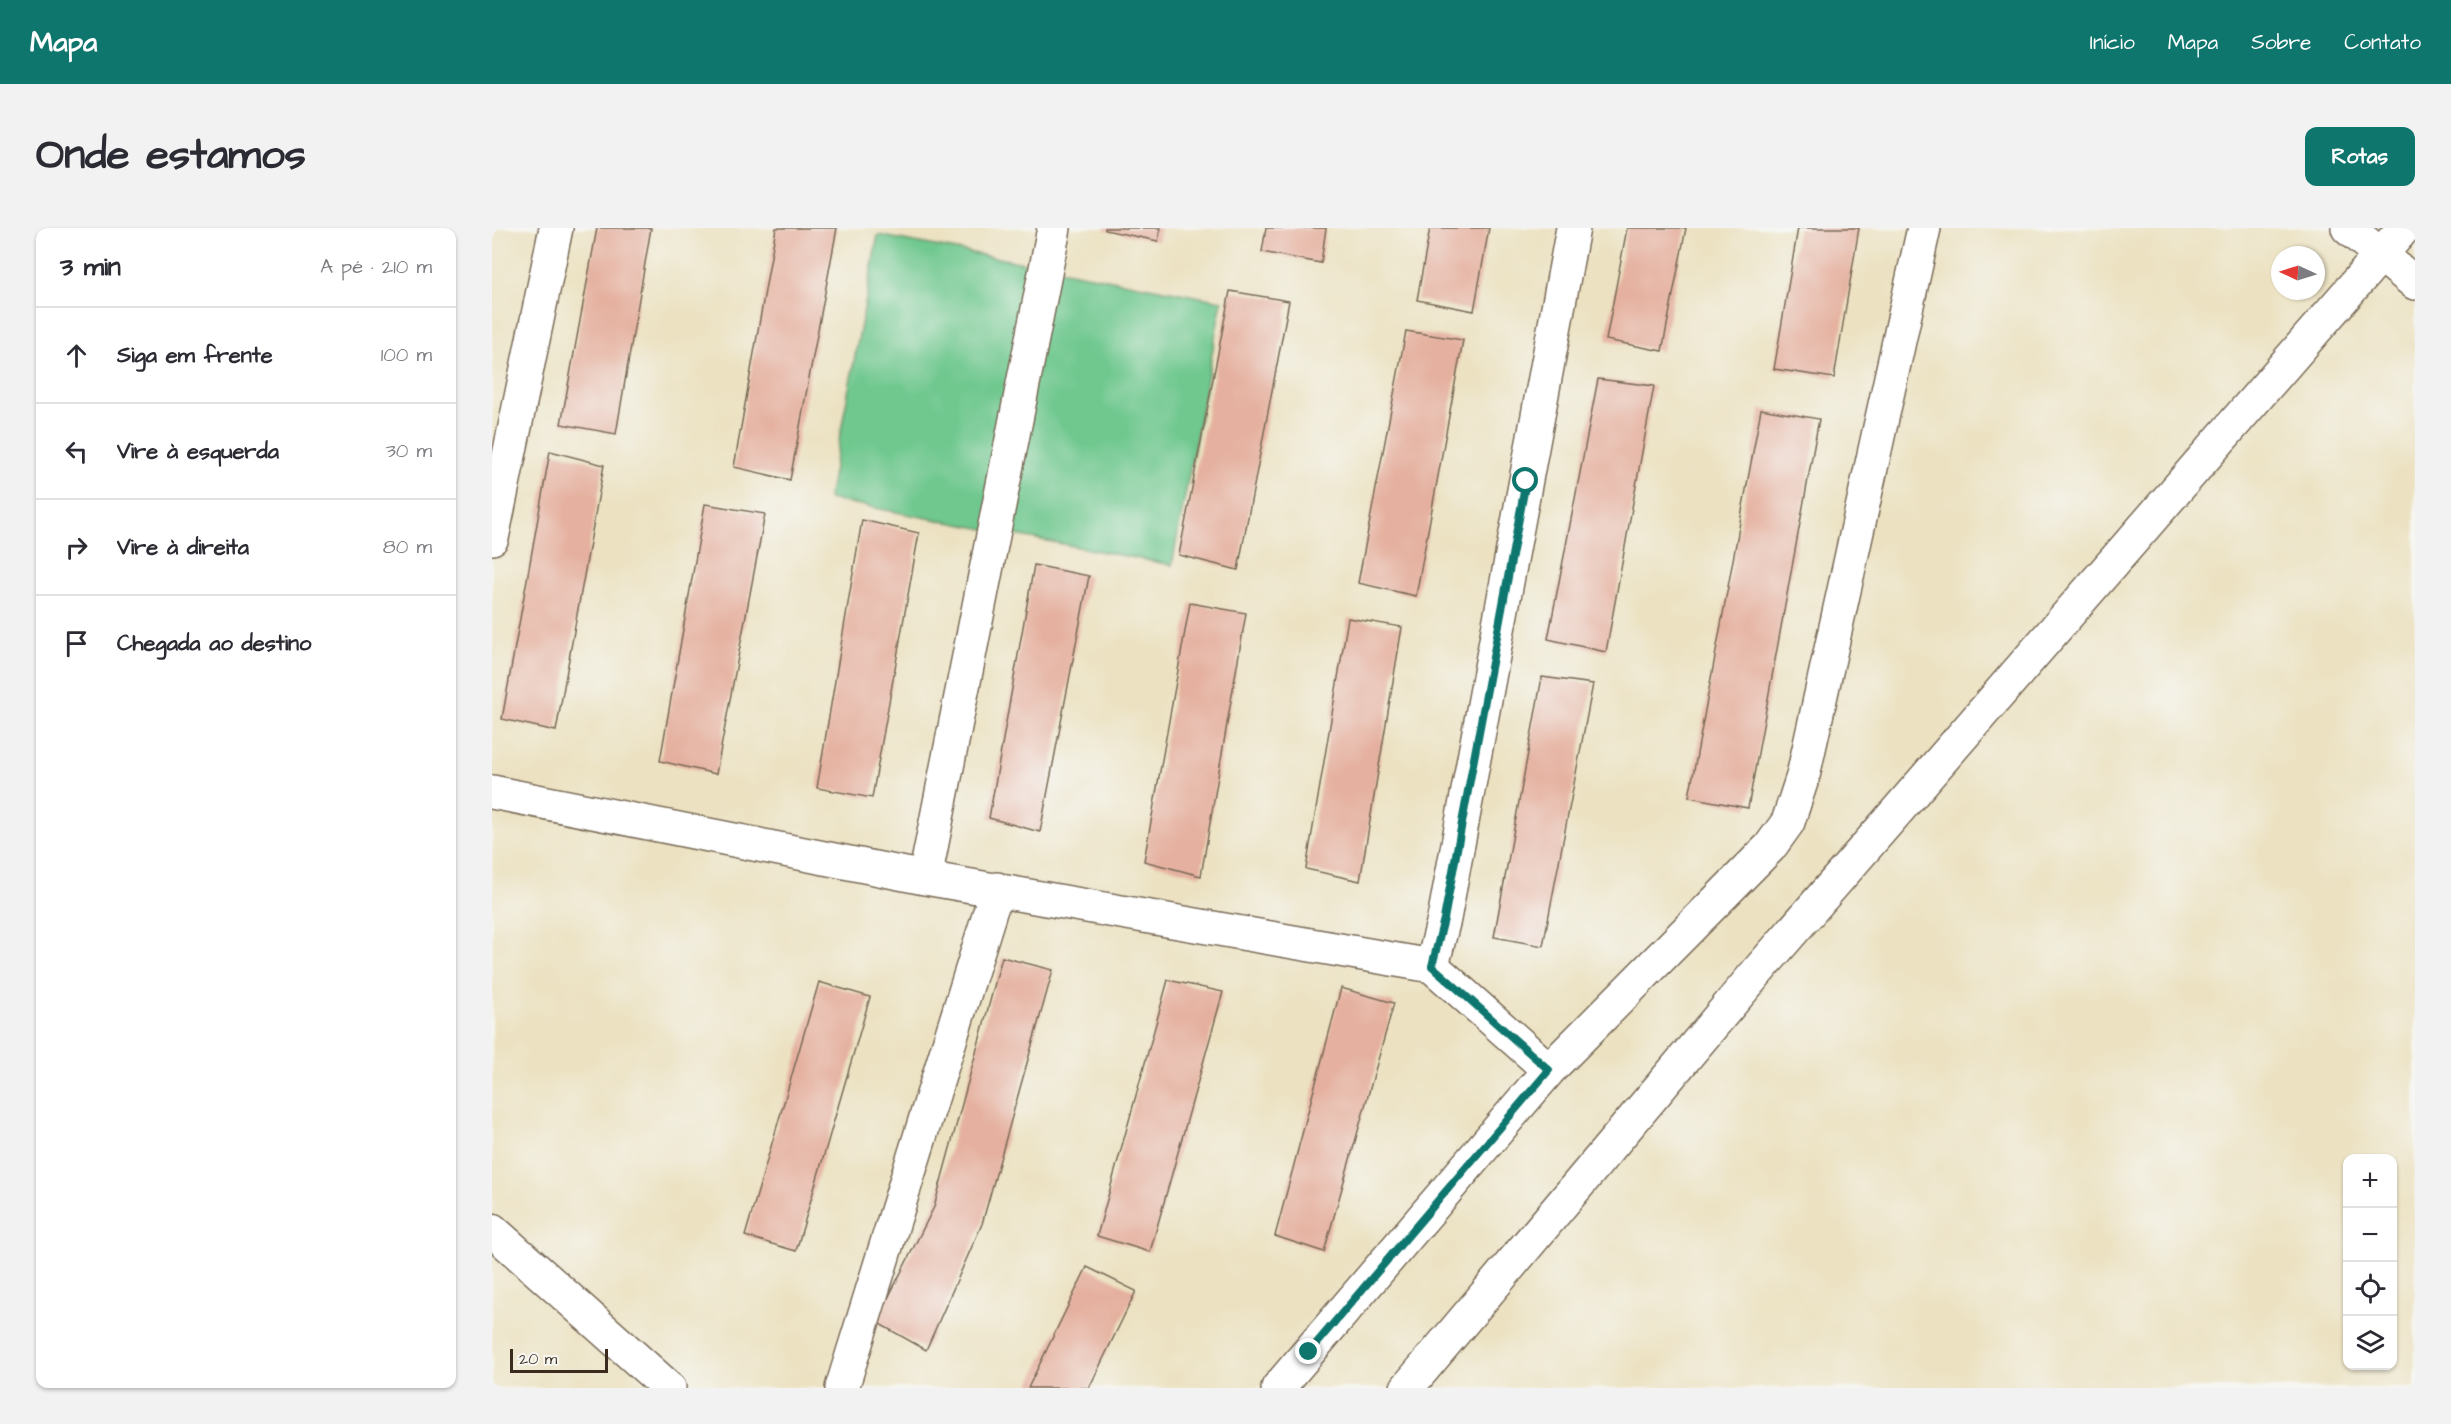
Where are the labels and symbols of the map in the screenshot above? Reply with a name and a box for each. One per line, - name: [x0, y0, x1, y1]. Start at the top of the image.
- north arrow: [2271, 246, 2325, 300]
- route start: [1512, 467, 1538, 493]
- route end: [1295, 1338, 1321, 1364]
- scale bar: [510, 1346, 608, 1374]

